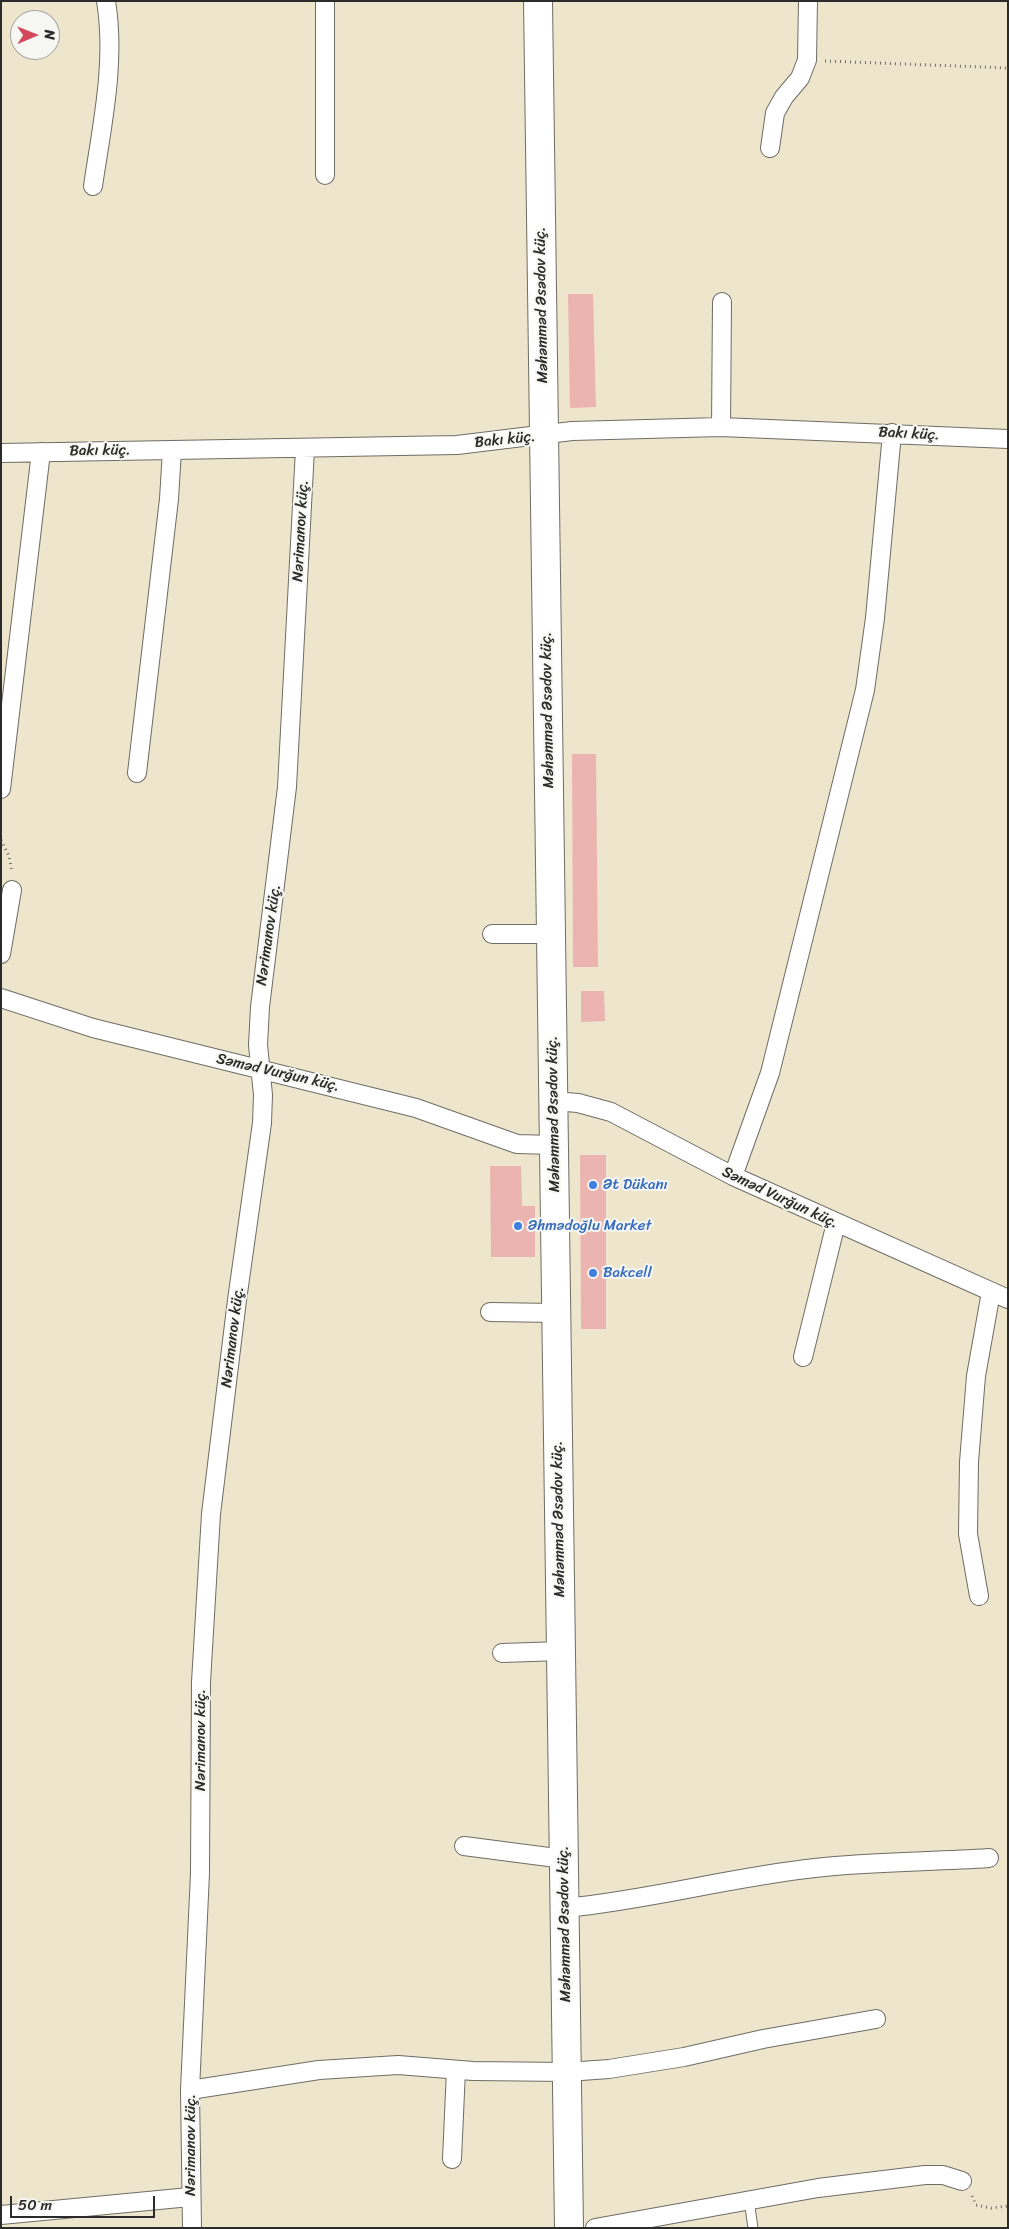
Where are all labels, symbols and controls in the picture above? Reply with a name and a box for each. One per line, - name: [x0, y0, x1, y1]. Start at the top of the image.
- north arrow: [10, 10, 60, 60]
- text: N: [37, 30, 62, 40]
- street label: Məhəmməd Əsədov küç.: [532, 227, 552, 383]
- street label: Bakı küç.: [878, 423, 940, 445]
- street label: Bakı küç.: [474, 428, 536, 452]
- street label: Bakı küç.: [69, 441, 131, 461]
- street label: Nərimanov küç.: [289, 480, 313, 582]
- street label: Məhəmməd Əsədov küç.: [538, 632, 558, 788]
- street label: Nərimanov küç.: [253, 883, 285, 987]
- street label: Məhəmməd Əsədov küç.: [544, 1036, 564, 1192]
- street label: Səməd Vurğun küç.: [215, 1050, 341, 1096]
- street label: Səməd Vurğun küç.: [719, 1163, 841, 1233]
- place label: Ət Dükanı: [603, 1176, 668, 1194]
- marker: Ət Dükanı: [587, 1179, 599, 1191]
- place label: Əhmədoğlu Market: [528, 1217, 652, 1235]
- marker: Əhmədoğlu Market: [512, 1220, 524, 1232]
- place label: Bakcell: [603, 1264, 652, 1282]
- marker: Bakcell: [587, 1267, 599, 1279]
- street label: Nərimanov küç.: [218, 1285, 248, 1389]
- street label: Məhəmməd Əsədov küç.: [549, 1441, 569, 1597]
- street label: Nərimanov küç.: [192, 1689, 210, 1791]
- street label: Məhəmməd Əsədov küç.: [555, 1846, 575, 2002]
- street label: Nərimanov küç.: [182, 2094, 200, 2196]
- scale bar: [12, 2186, 158, 2218]
- text: 50 m: [18, 2192, 52, 2218]

